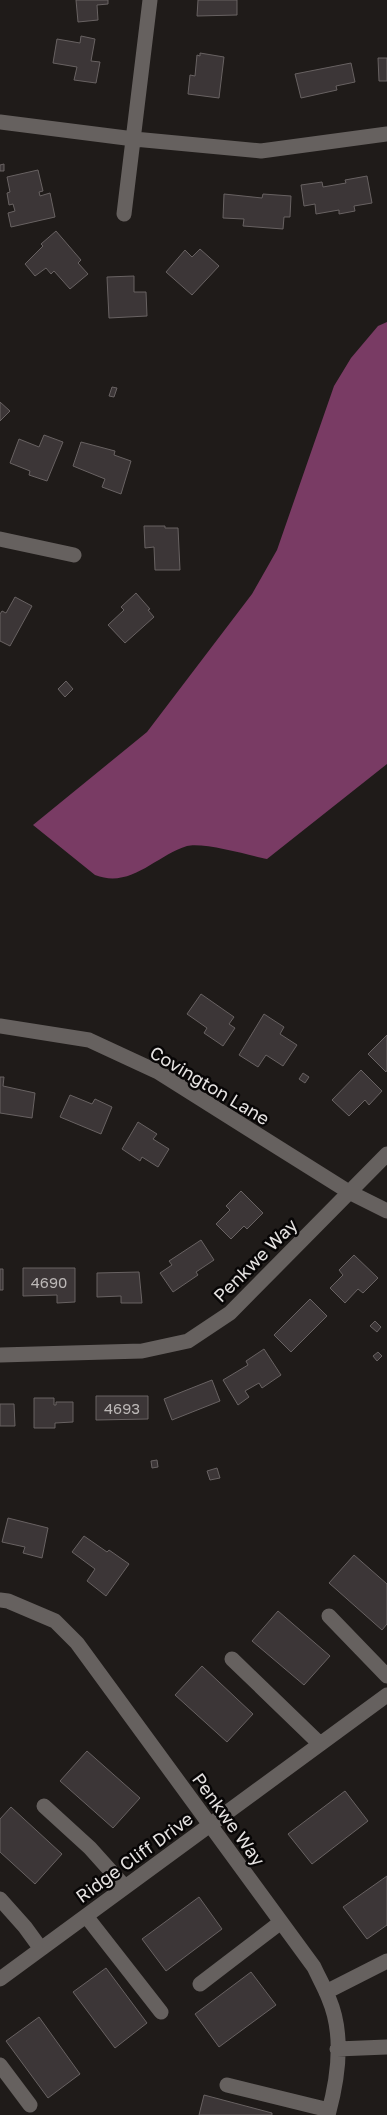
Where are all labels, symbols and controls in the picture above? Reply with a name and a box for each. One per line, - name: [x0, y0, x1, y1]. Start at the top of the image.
- street label: Covington Lane: [146, 1041, 274, 1129]
- street label: Penkwe Way: [209, 1214, 301, 1306]
- house number: 4690: [31, 1273, 67, 1291]
- house number: 4693: [104, 1399, 140, 1417]
- street label: Penkwe Way: [188, 1768, 270, 1870]
- street label: Ridge Cliff Drive: [71, 1807, 197, 1907]

